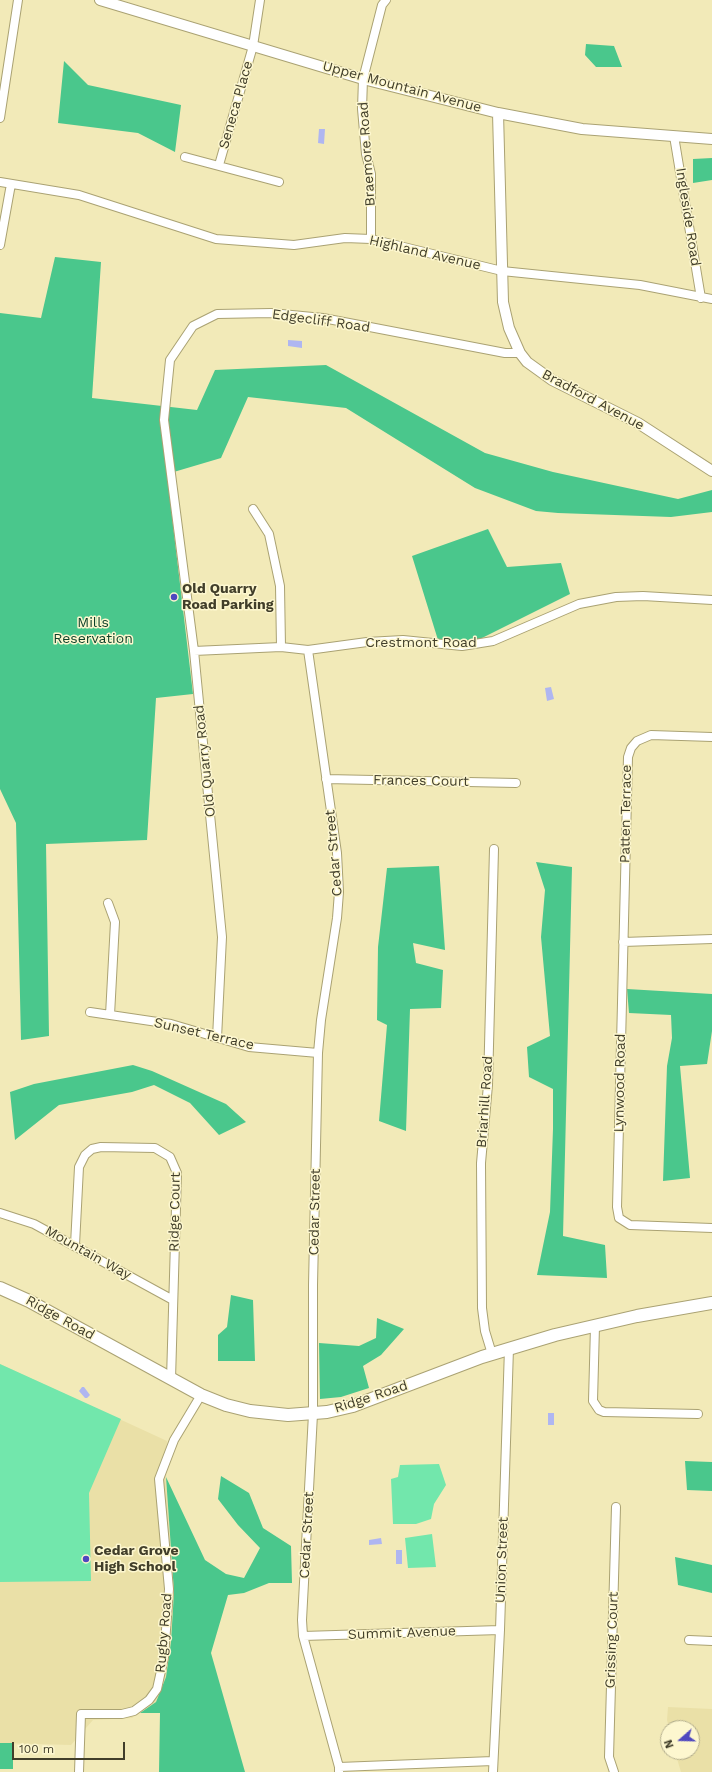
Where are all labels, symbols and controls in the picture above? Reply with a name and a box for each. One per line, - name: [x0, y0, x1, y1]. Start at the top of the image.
- street label: Upper Mountain Avenue: [321, 58, 483, 116]
- street label: Seneca Place: [215, 59, 257, 151]
- street label: Braemore Road: [355, 101, 379, 207]
- street label: Ingleside Road: [672, 167, 704, 267]
- street label: Highland Avenue: [368, 232, 482, 274]
- street label: Edgecliff Road: [271, 306, 371, 336]
- street label: Bradford Avenue: [539, 366, 647, 434]
- place label: Old Quarry Road Parking: [182, 581, 273, 614]
- marker: Old Quarry Road Parking: [169, 592, 179, 602]
- park label: Mills Reservation: [53, 615, 133, 648]
- street label: Crestmont Road: [365, 635, 477, 651]
- street label: Old Quarry Road: [191, 704, 219, 818]
- street label: Patten Terrace: [617, 765, 635, 863]
- street label: Frances Court: [373, 772, 469, 790]
- street label: Cedar Street: [322, 809, 346, 897]
- street label: Sunset Terrace: [152, 1014, 256, 1054]
- street label: Lynwood Road: [611, 1033, 629, 1133]
- street label: Briarhill Road: [473, 1055, 497, 1149]
- street label: Cedar Street: [306, 1168, 324, 1256]
- street label: Ridge Court: [166, 1172, 184, 1252]
- street label: Mountain Way: [42, 1222, 134, 1284]
- street label: Ridge Road: [23, 1292, 97, 1344]
- street label: Ridge Road: [332, 1377, 410, 1417]
- street label: Cedar Street: [296, 1491, 318, 1579]
- street label: Union Street: [492, 1517, 512, 1603]
- place label: Cedar Grove High School: [94, 1543, 179, 1576]
- marker: Cedar Grove High School: [81, 1554, 91, 1564]
- street label: Grissing Court: [602, 1591, 622, 1689]
- street label: Rugby Road: [152, 1592, 176, 1674]
- street label: Summit Avenue: [348, 1623, 456, 1643]
- north arrow: [660, 1720, 700, 1760]
- scale bar: [14, 1734, 127, 1760]
- text: N: [662, 1738, 677, 1750]
- text: 100 m: [19, 1742, 54, 1756]

